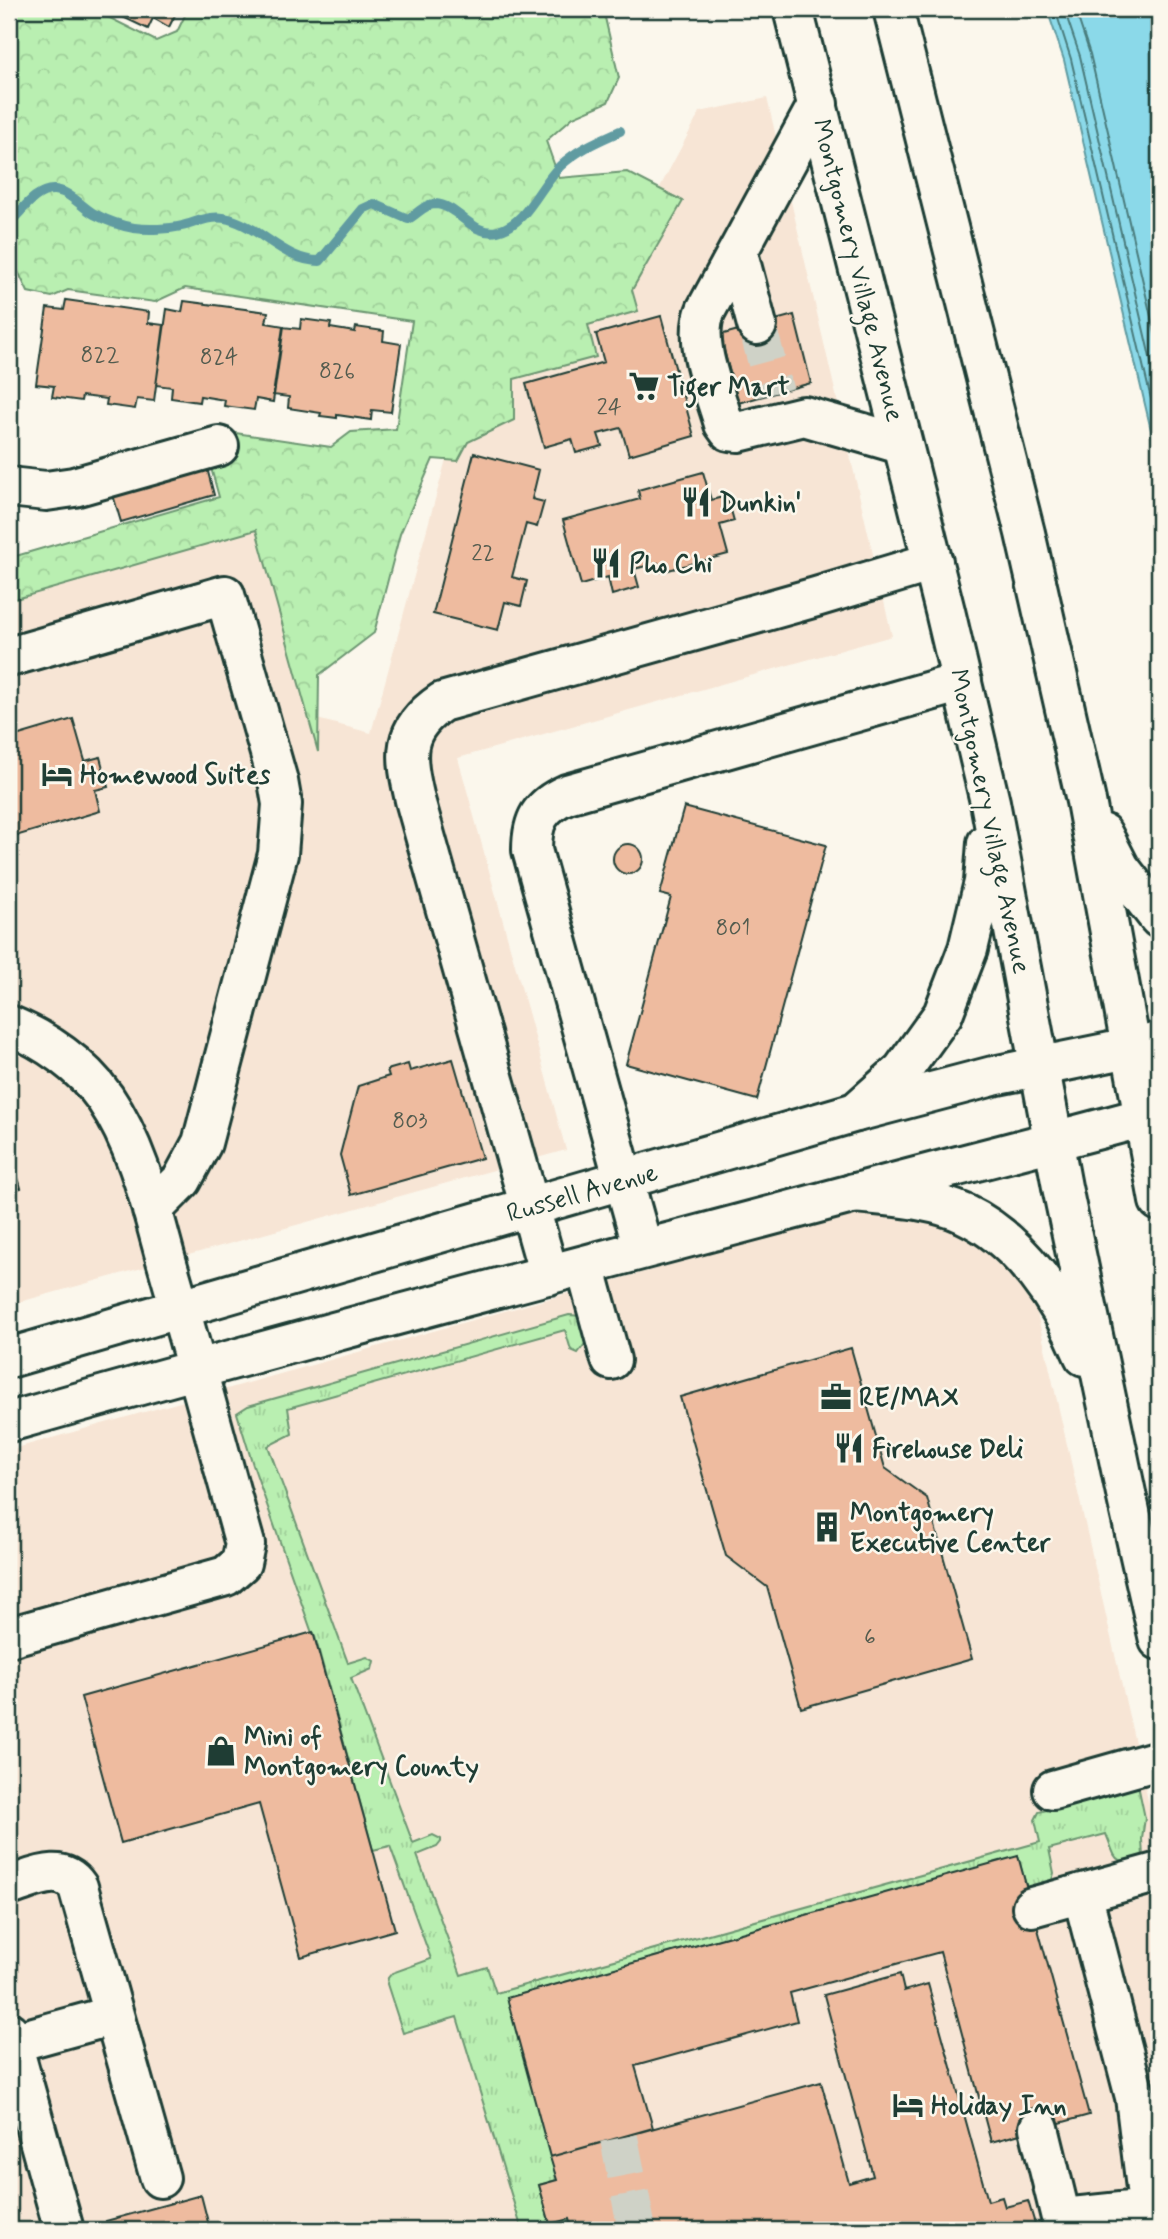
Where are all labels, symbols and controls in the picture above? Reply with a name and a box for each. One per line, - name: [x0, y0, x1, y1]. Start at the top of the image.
- street label: Montgomery Village Avenue: [800, 116, 911, 426]
- house number: 822: [81, 341, 120, 371]
- house number: 824: [200, 343, 238, 373]
- house number: 826: [319, 357, 355, 387]
- supermarket icon: Tiger Mart: [627, 369, 661, 403]
- place label: Tiger Mart: [667, 371, 789, 408]
- house number: 24: [596, 393, 622, 423]
- restaurant icon: Dunkin': [679, 485, 713, 519]
- place label: Dunkin': [719, 487, 802, 521]
- house number: 22: [471, 539, 495, 569]
- restaurant icon: Pho Chi: [589, 546, 623, 580]
- place label: Pho Chi: [629, 548, 712, 582]
- street label: Montgomery Village Avenue: [937, 666, 1038, 978]
- hotel icon: Homewood Suites: [40, 757, 74, 791]
- place label: Homewood Suites: [80, 759, 271, 793]
- house number: 801: [715, 914, 751, 944]
- house number: 803: [392, 1107, 428, 1137]
- street label: Russell Avenue: [503, 1156, 662, 1232]
- office icon: RE/MAX: [819, 1380, 853, 1414]
- place label: RE/MAX: [859, 1382, 959, 1416]
- restaurant icon: Firehouse Deli: [832, 1431, 866, 1465]
- place label: Firehouse Deli: [872, 1433, 1024, 1467]
- place label: Montgomery Executive Center: [850, 1497, 1052, 1561]
- building icon: Montgomery Executive Center: [810, 1510, 844, 1544]
- house number: 6: [864, 1623, 876, 1653]
- place label: Mini of Montgomery County: [244, 1721, 479, 1786]
- shop icon: Mini of Montgomery County: [204, 1734, 238, 1768]
- hotel icon: Holiday Inn: [891, 2088, 925, 2122]
- place label: Holiday Inn: [931, 2090, 1067, 2124]

